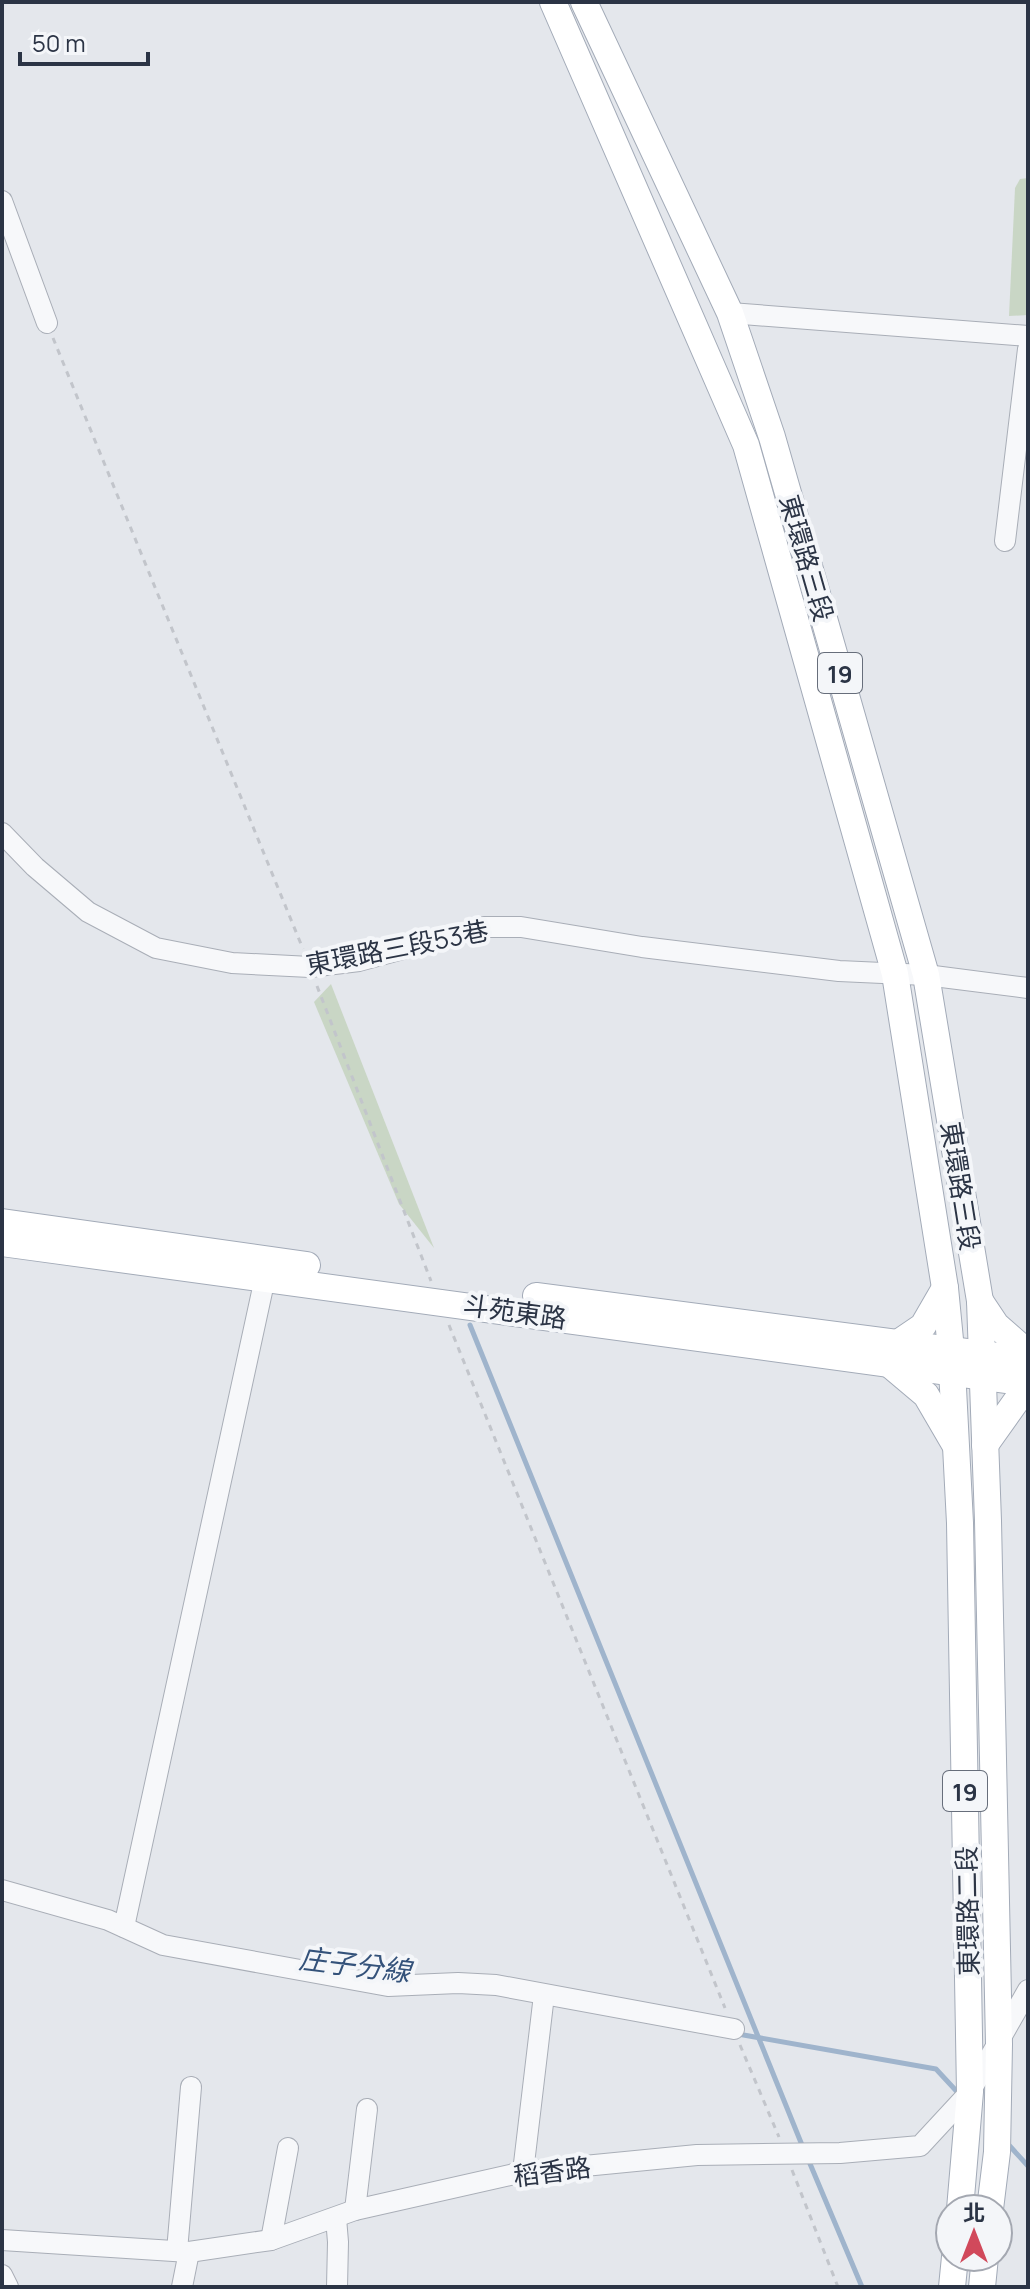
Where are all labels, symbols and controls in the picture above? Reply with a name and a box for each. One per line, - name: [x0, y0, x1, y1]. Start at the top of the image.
- scale bar: [20, 16, 148, 66]
- text: 50 m: [32, 26, 86, 59]
- street label: 東環路三段: [772, 491, 842, 625]
- road number: 19: [818, 653, 862, 693]
- street label: 東環路三段53巷: [303, 912, 491, 982]
- street label: 東環路三段: [933, 1119, 989, 1253]
- street label: 斗苑東路: [461, 1286, 569, 1336]
- road number: 19: [943, 1771, 987, 1811]
- street label: 東環路二段: [948, 1846, 986, 1976]
- water label: 庄子分線: [297, 1938, 416, 1990]
- street label: 稻香路: [511, 2148, 593, 2194]
- north arrow: [934, 2193, 1014, 2273]
- text: 北: [963, 2198, 985, 2228]

